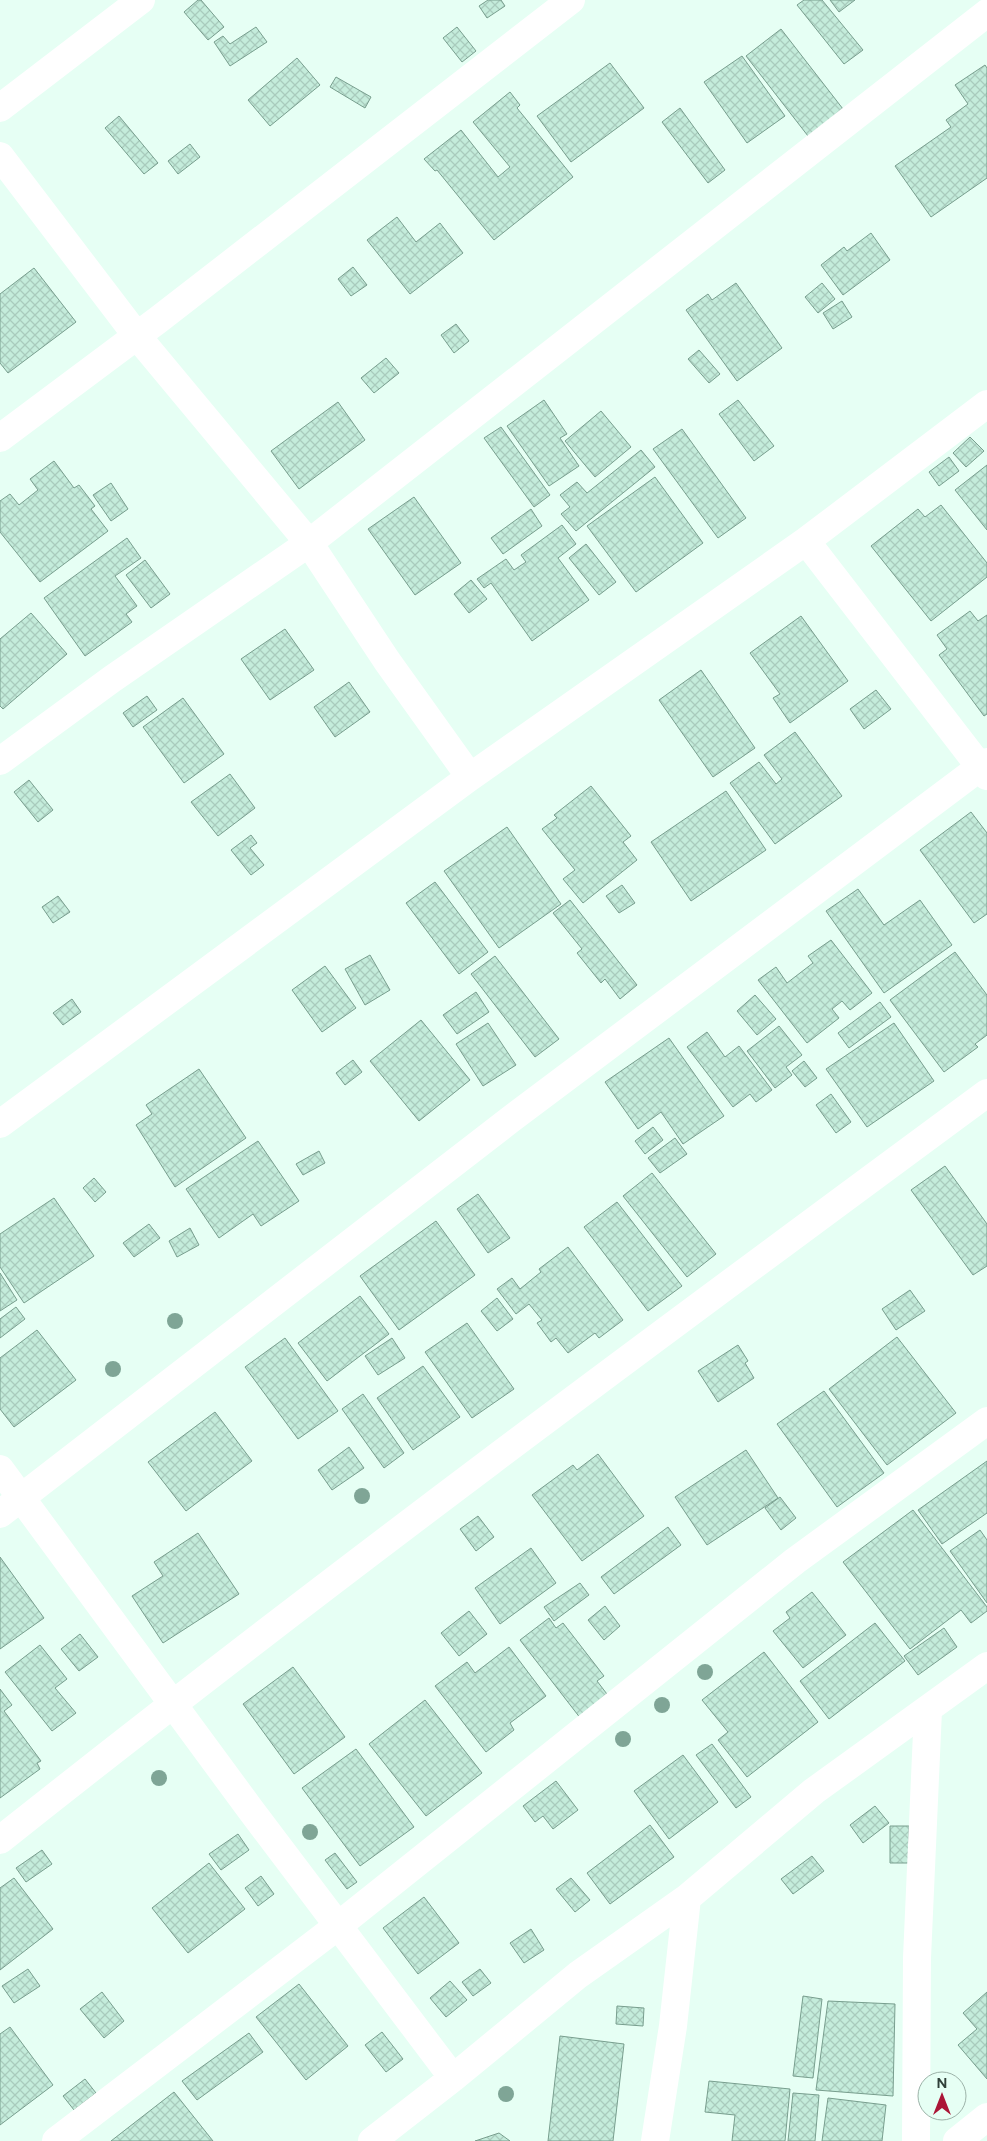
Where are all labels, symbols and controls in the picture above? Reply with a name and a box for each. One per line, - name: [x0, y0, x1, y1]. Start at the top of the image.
- north arrow: [917, 2071, 967, 2121]
- text: N: [937, 2075, 947, 2092]

